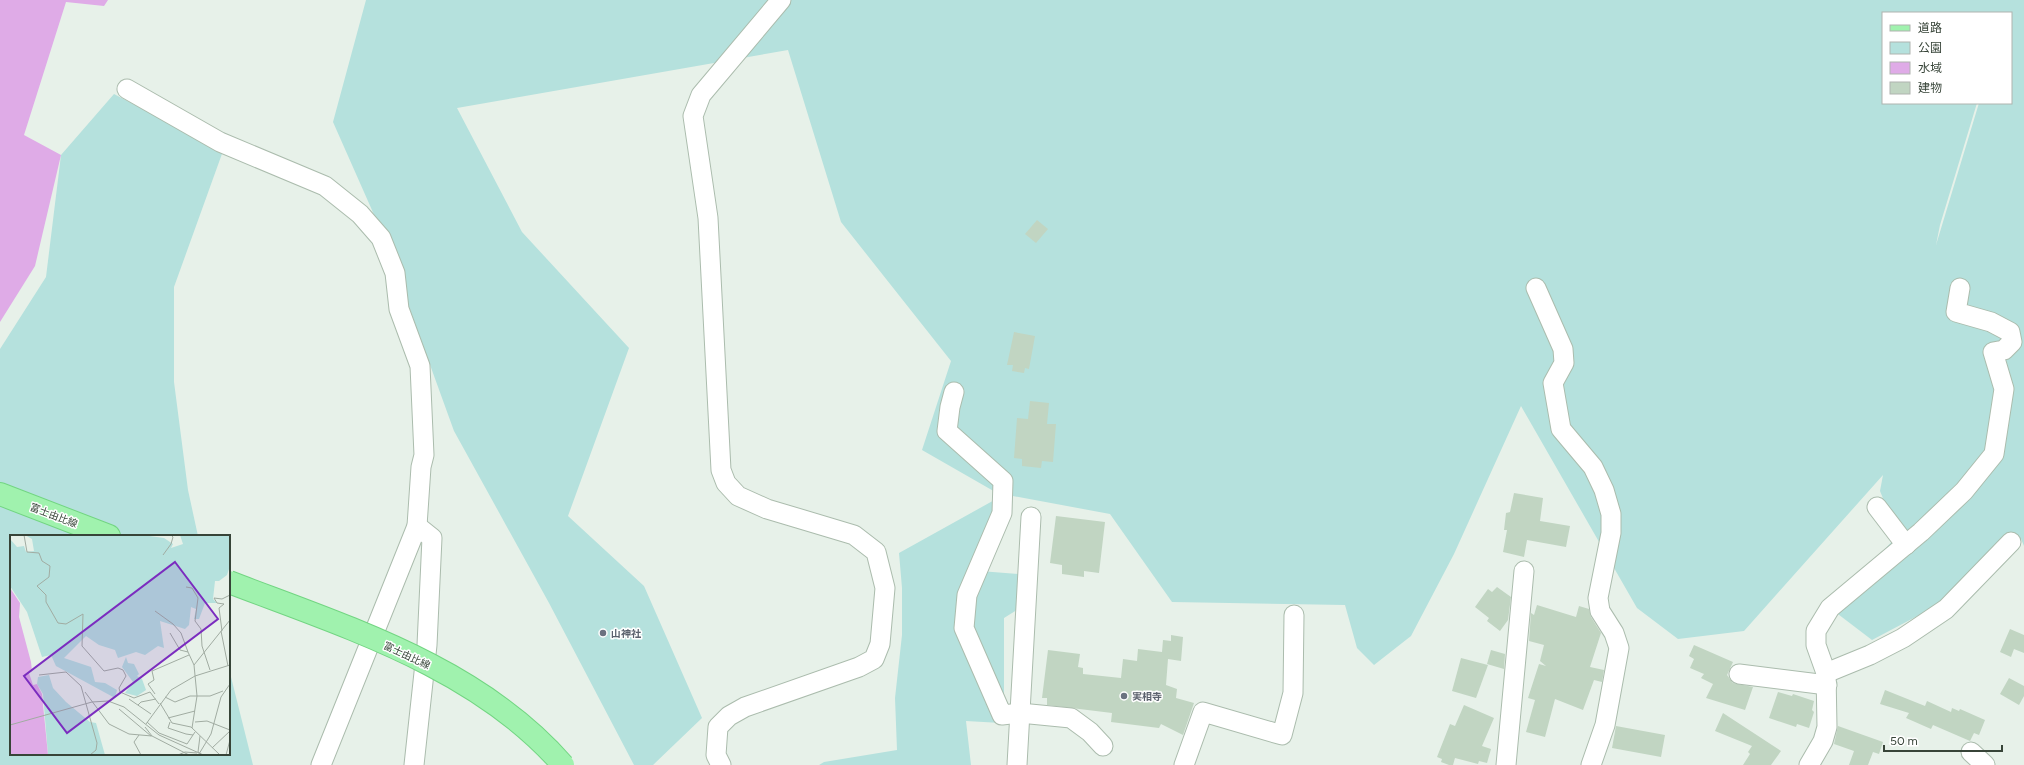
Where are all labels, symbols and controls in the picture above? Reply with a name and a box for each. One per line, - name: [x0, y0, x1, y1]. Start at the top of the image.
- legend: [1882, 12, 2012, 104]
- text: 道路: [1918, 21, 1942, 35]
- text: 公園: [1918, 41, 1942, 55]
- text: 水域: [1918, 61, 1942, 75]
- text: 建物: [1918, 81, 1942, 95]
- street label: 富士由比線: [28, 500, 79, 530]
- inset map: [10, 535, 230, 755]
- place label: 山神社: [611, 627, 642, 640]
- marker: 山神社: [598, 628, 608, 638]
- street label: 富士由比線: [381, 639, 432, 672]
- place label: 実相寺: [1132, 690, 1162, 703]
- marker: 実相寺: [1119, 691, 1129, 701]
- scale bar: [1884, 727, 2002, 753]
- text: 50 m: [1890, 734, 1918, 748]

